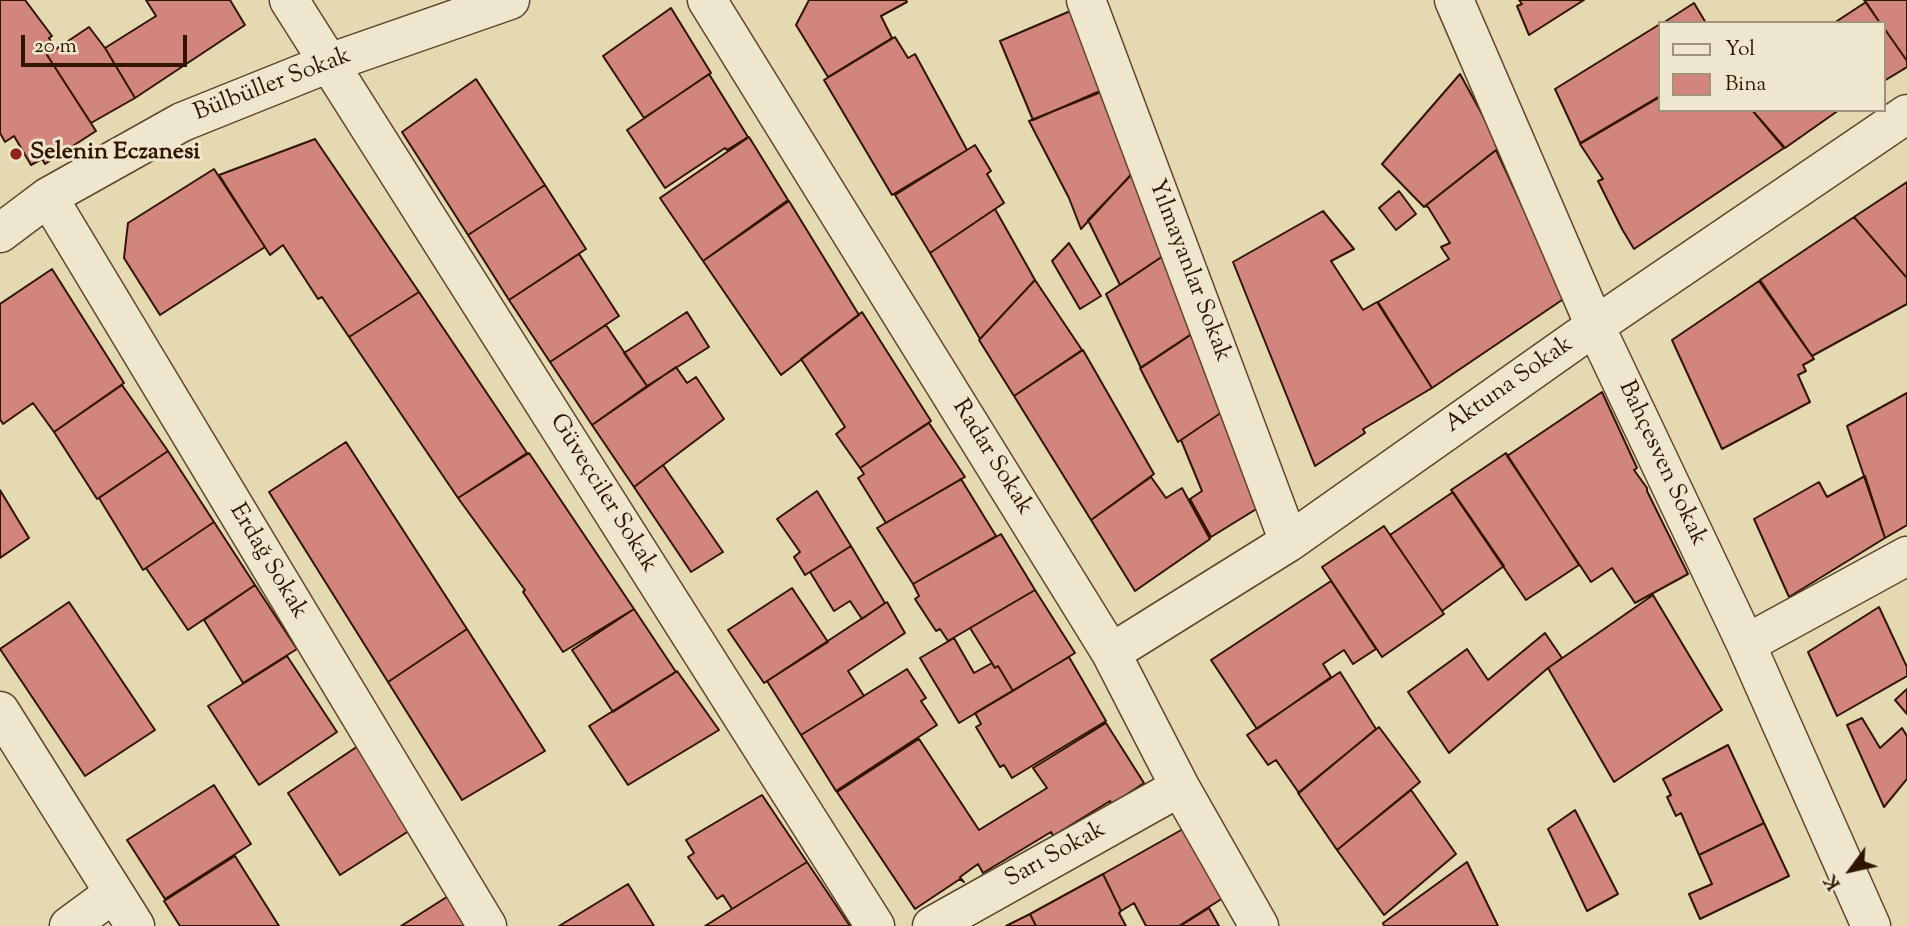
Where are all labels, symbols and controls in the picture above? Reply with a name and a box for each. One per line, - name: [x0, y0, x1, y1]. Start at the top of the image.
- scale bar: [24, 21, 191, 65]
- legend: [1658, 21, 1886, 112]
- text: 20 m: [34, 32, 77, 62]
- text: Yol: [1725, 35, 1755, 65]
- street label: Bülbüller Sokak: [190, 43, 356, 129]
- text: Bina: [1725, 70, 1766, 100]
- place label: Selenin Eczanesi: [30, 140, 200, 168]
- marker: Selenin Eczanesi: [8, 146, 24, 162]
- street label: Yılmayanlar Sokak: [1140, 176, 1236, 366]
- street label: Aktuna Sokak: [1441, 331, 1579, 441]
- street label: Bahçesven Sokak: [1610, 377, 1712, 551]
- street label: Radar Sokak: [944, 395, 1038, 521]
- street label: Güveçciler Sokak: [542, 409, 662, 579]
- street label: Erdağ Sokak: [221, 499, 313, 625]
- street label: Sarı Sokak: [1001, 817, 1111, 895]
- north arrow: [1816, 835, 1886, 905]
- text: K: [1818, 869, 1848, 895]

